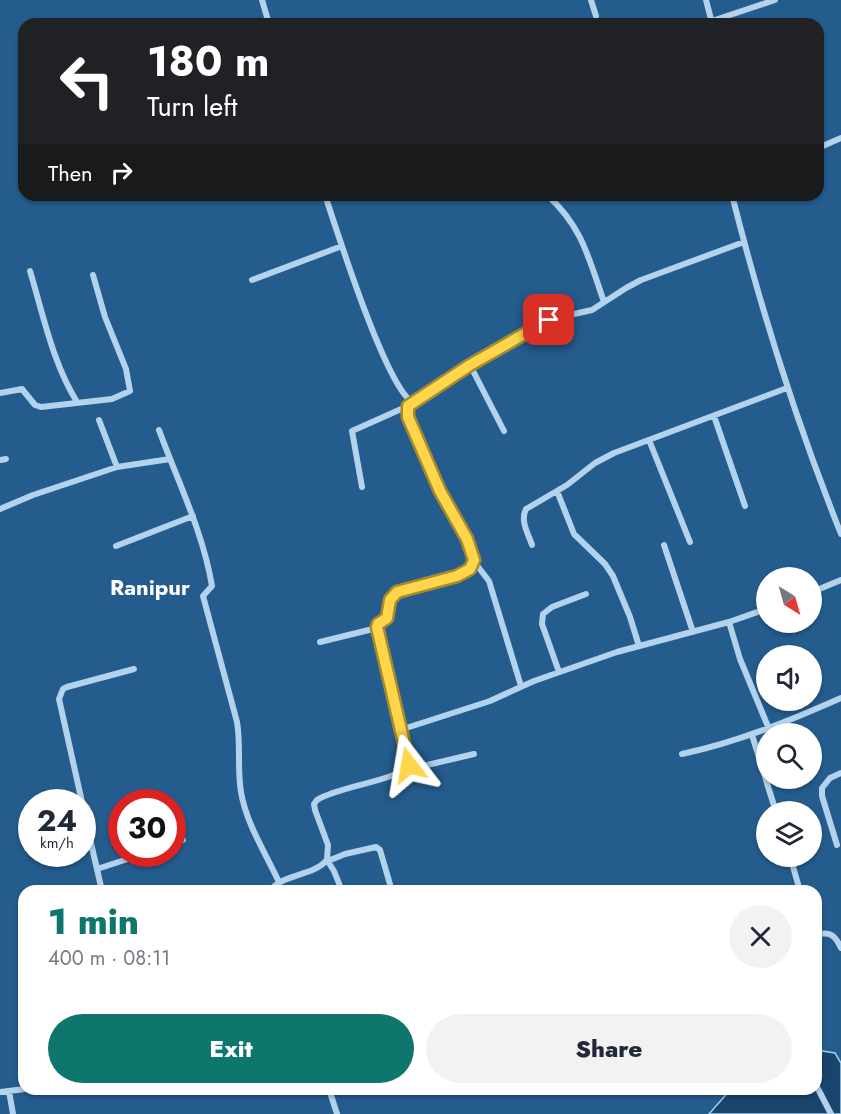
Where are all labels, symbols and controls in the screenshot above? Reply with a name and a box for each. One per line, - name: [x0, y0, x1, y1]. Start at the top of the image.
- text: 180 m: [147, 31, 270, 92]
- icon: left: [48, 42, 126, 120]
- text: Turn left: [147, 87, 237, 126]
- icon: right: [105, 156, 138, 189]
- text: Then: [48, 157, 93, 189]
- pin: [523, 294, 574, 345]
- icon: arrive: [532, 303, 565, 336]
- north arrow: [756, 567, 822, 633]
- map controls: [756, 567, 822, 867]
- district label: Ranipur: [110, 571, 190, 603]
- button: sound: [756, 645, 822, 711]
- button: search: [756, 723, 822, 789]
- position arrow: [377, 733, 441, 797]
- speed limit sign: 30: [108, 789, 186, 867]
- text: 24: [37, 799, 77, 842]
- button: layers: [756, 801, 822, 867]
- text: km/h: [40, 832, 74, 854]
- text: 1 min: [48, 895, 139, 947]
- button: close: [729, 905, 792, 968]
- text: 400 m · 08:11: [48, 944, 170, 973]
- button: Exit: [48, 1014, 414, 1083]
- button: Share: [426, 1014, 792, 1083]

